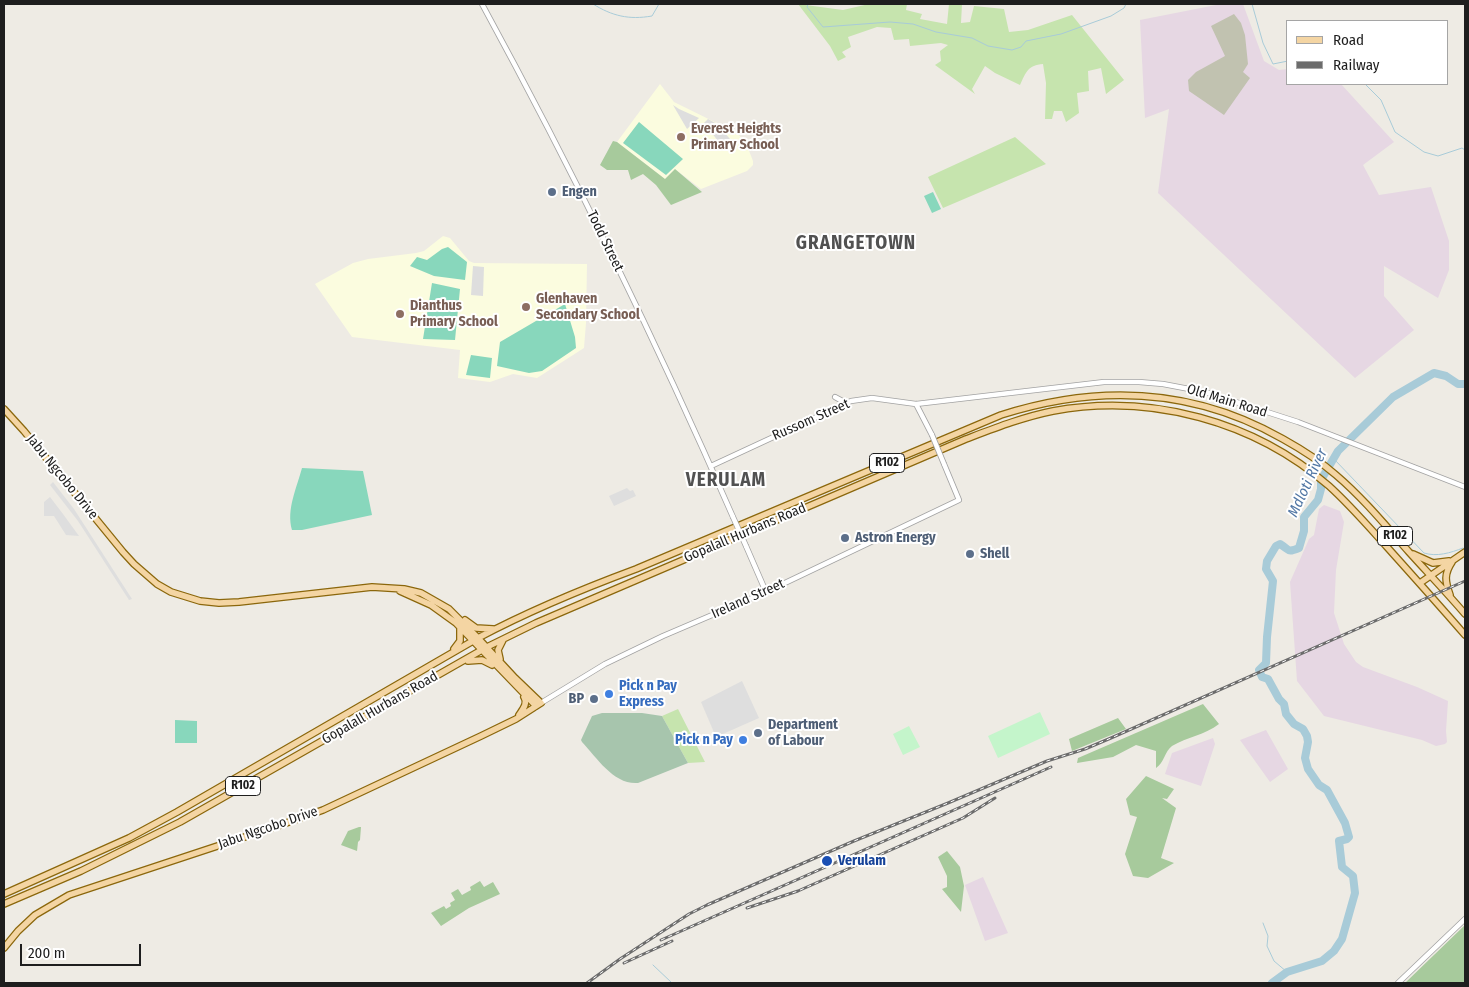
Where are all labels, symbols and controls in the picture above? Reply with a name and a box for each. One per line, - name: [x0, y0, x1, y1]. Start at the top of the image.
- legend: [1286, 20, 1449, 85]
- text: Road: [1333, 31, 1364, 49]
- text: Railway: [1333, 56, 1380, 74]
- place label: Everest Heights Primary School: [691, 121, 781, 154]
- marker: Everest Heights Primary School: [675, 131, 687, 143]
- place label: Engen: [562, 184, 597, 200]
- marker: Engen: [546, 186, 558, 198]
- street label: Todd Street: [583, 208, 627, 274]
- district label: GRANGETOWN: [795, 233, 917, 255]
- place label: Glenhaven Secondary School: [536, 291, 640, 324]
- place label: Dianthus Primary School: [410, 298, 498, 331]
- marker: Glenhaven Secondary School: [520, 301, 532, 313]
- marker: Dianthus Primary School: [394, 308, 406, 320]
- street label: Old Main Road: [1185, 381, 1269, 421]
- street label: Russom Street: [770, 396, 852, 444]
- street label: Jabu Ngcobo Drive: [23, 431, 101, 523]
- water label: Mdloti River: [1284, 446, 1332, 520]
- road number: R102: [870, 453, 904, 472]
- district label: VERULAM: [685, 470, 767, 492]
- street label: Gopalall Hurbans Road: [681, 500, 809, 566]
- road number: R102: [1378, 526, 1412, 546]
- place label: Astron Energy: [855, 530, 936, 546]
- marker: Astron Energy: [839, 532, 851, 544]
- place label: Shell: [980, 546, 1009, 562]
- marker: Shell: [964, 548, 976, 560]
- street label: Ireland Street: [709, 575, 787, 623]
- street label: Gopalall Hurbans Road: [319, 668, 441, 748]
- place label: Pick n Pay Express: [619, 678, 677, 710]
- marker: Pick n Pay Express: [603, 688, 615, 700]
- place label: BP: [569, 691, 584, 707]
- marker: BP: [588, 693, 600, 705]
- place label: Department of Labour: [768, 717, 838, 750]
- marker: Department of Labour: [752, 727, 764, 739]
- place label: Pick n Pay: [675, 732, 733, 748]
- marker: Pick n Pay: [737, 734, 749, 746]
- road number: R102: [226, 776, 260, 796]
- street label: Jabu Ngcobo Drive: [216, 803, 320, 853]
- place label: Verulam: [838, 853, 886, 869]
- marker: Verulam: [820, 854, 834, 868]
- scale bar: [22, 934, 144, 966]
- text: 200 m: [28, 944, 65, 962]

